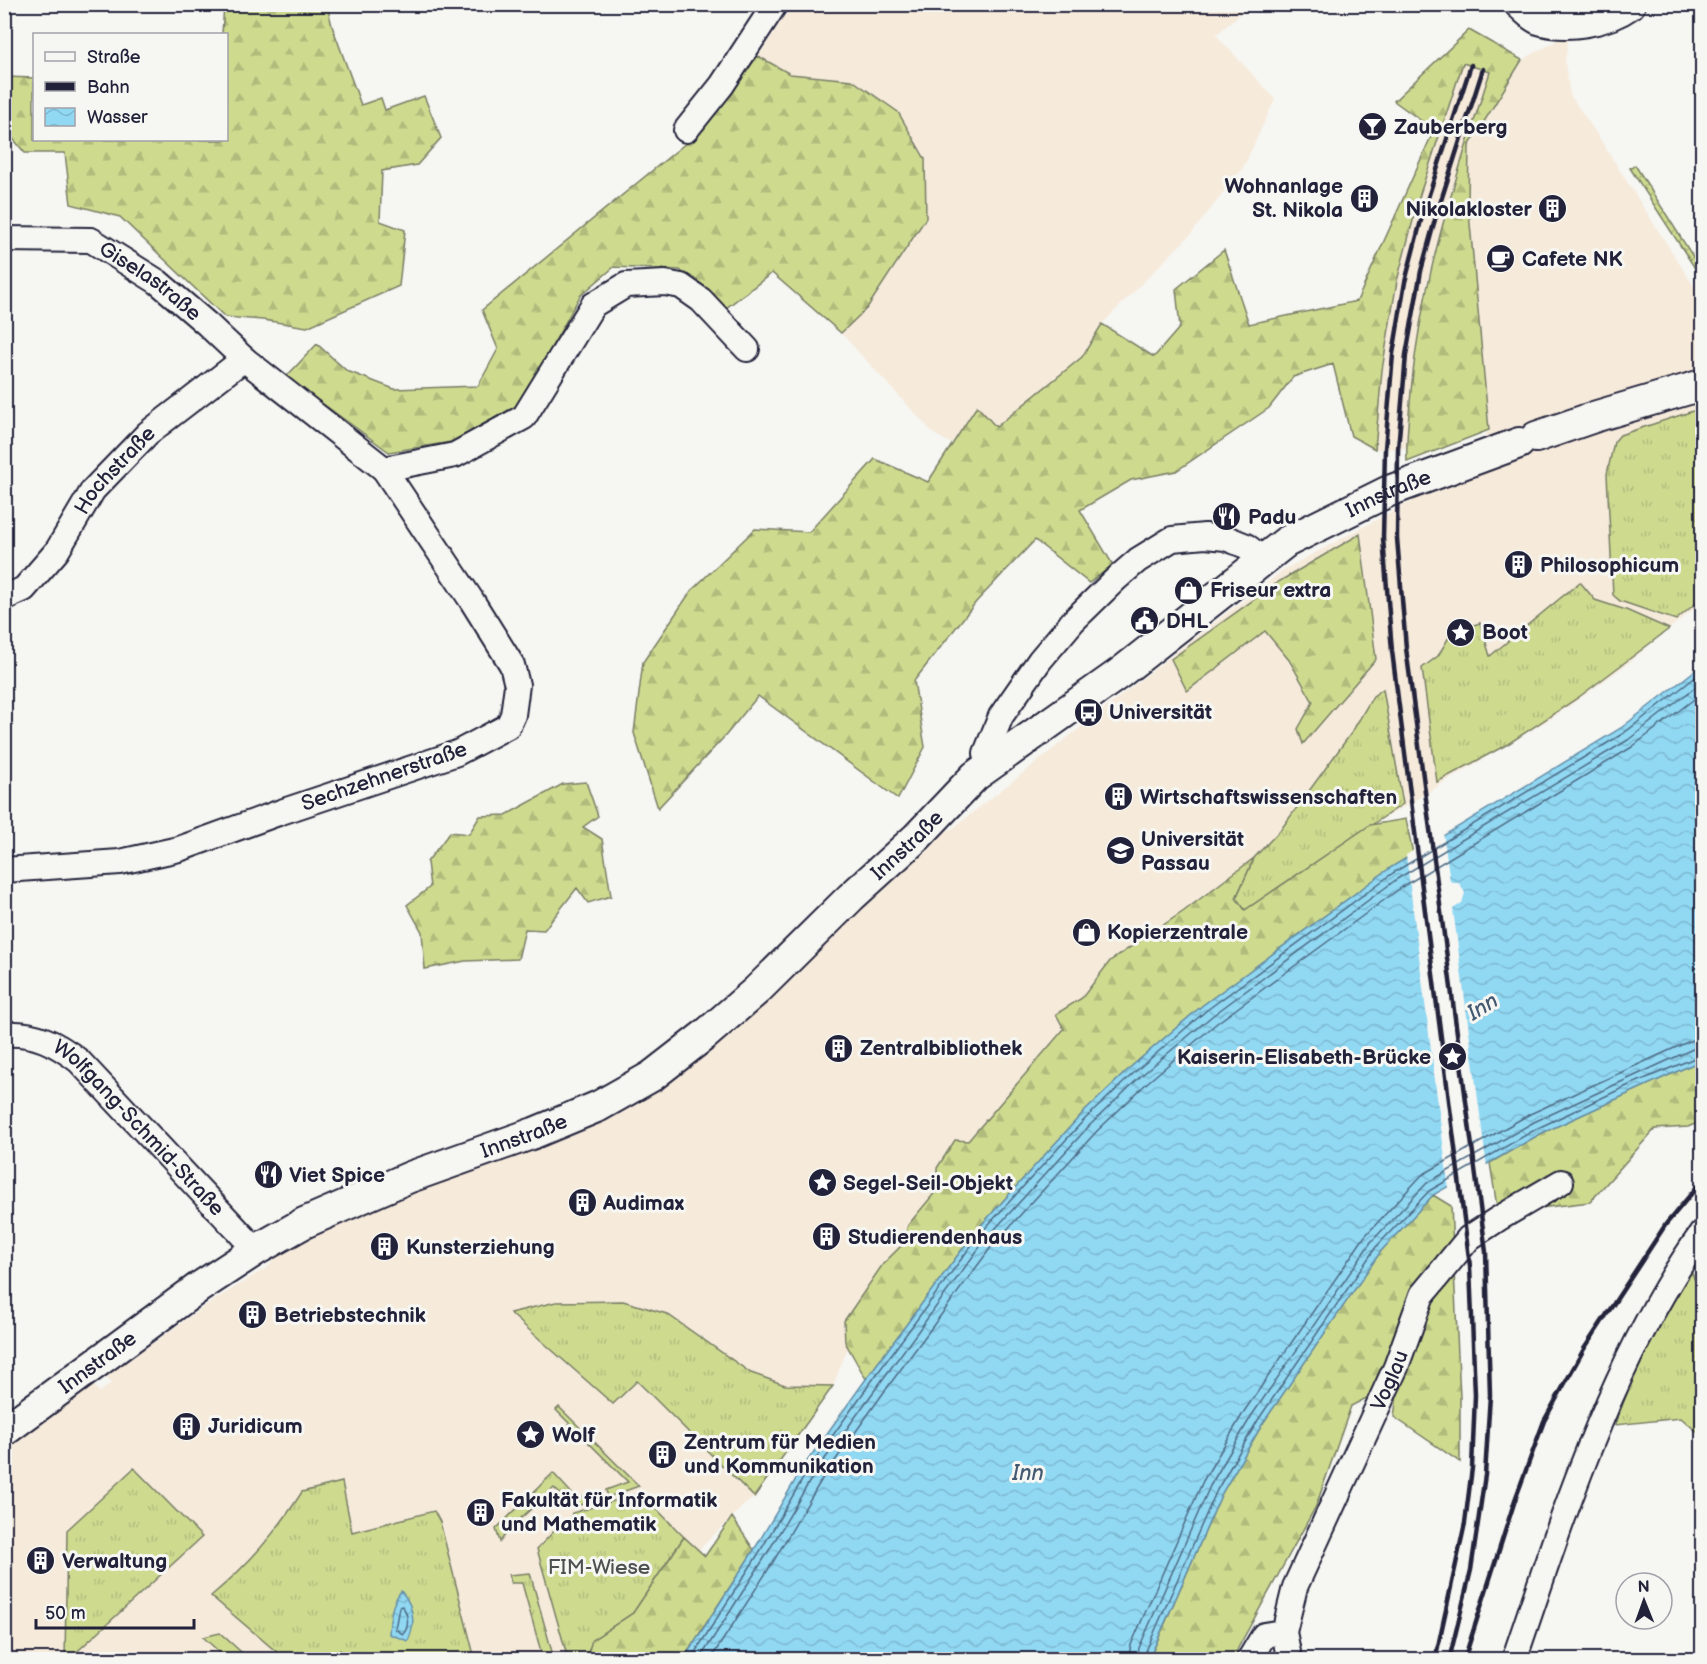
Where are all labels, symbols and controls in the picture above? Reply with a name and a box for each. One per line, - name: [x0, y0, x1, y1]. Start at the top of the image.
- legend: [33, 33, 228, 141]
- text: Straße: [87, 47, 141, 68]
- text: Bahn: [87, 77, 130, 98]
- text: Wasser: [87, 107, 148, 128]
- bar icon: Zauberberg: [1357, 111, 1389, 143]
- place label: Zauberberg: [1394, 115, 1507, 140]
- place label: Wohnanlage St. Nikola: [1224, 174, 1343, 223]
- building icon: Wohnanlage St. Nikola: [1348, 182, 1380, 214]
- building icon: Nikolakloster: [1537, 193, 1569, 225]
- place label: Nikolakloster: [1405, 197, 1533, 222]
- street label: Giselastraße: [94, 236, 206, 326]
- cafe icon: Cafete NK: [1485, 243, 1517, 275]
- place label: Cafete NK: [1522, 247, 1623, 272]
- street label: Hochstraße: [69, 421, 161, 519]
- street label: Innstraße: [1342, 465, 1435, 523]
- restaurant icon: Padu: [1211, 501, 1243, 533]
- place label: Padu: [1248, 505, 1296, 530]
- building icon: Philosophicum: [1503, 549, 1535, 581]
- place label: Philosophicum: [1540, 553, 1679, 578]
- shop icon: Friseur extra: [1173, 574, 1205, 606]
- place label: Friseur extra: [1210, 578, 1331, 603]
- public building icon: DHL: [1129, 605, 1161, 637]
- place label: DHL: [1166, 609, 1208, 634]
- place icon: Boot: [1445, 616, 1477, 648]
- place label: Boot: [1482, 620, 1528, 645]
- bus stop icon: Universität: [1072, 696, 1104, 728]
- place label: Universität: [1109, 700, 1212, 725]
- street label: Sechzehnerstraße: [298, 736, 470, 817]
- building icon: Wirtschaftswissenschaften: [1103, 781, 1135, 813]
- place label: Wirtschaftswissenschaften: [1140, 785, 1397, 810]
- street label: Innstraße: [866, 805, 949, 886]
- place label: Universität Passau: [1141, 827, 1244, 876]
- school or university icon: Universität Passau: [1104, 835, 1136, 867]
- shop icon: Kopierzentrale: [1070, 916, 1102, 948]
- place label: Kopierzentrale: [1107, 920, 1248, 945]
- water label: Inn: [1461, 988, 1503, 1028]
- building icon: Zentralbibliothek: [823, 1032, 855, 1064]
- street label: Wolfgang-Schmid-Straße: [48, 1035, 229, 1221]
- place label: Zentralbibliothek: [860, 1036, 1022, 1061]
- place icon: Kaiserin-Elisabeth-Brücke: [1436, 1041, 1468, 1073]
- place label: Kaiserin-Elisabeth-Brücke: [1177, 1045, 1431, 1070]
- street label: Innstraße: [477, 1109, 571, 1164]
- restaurant icon: Viet Spice: [252, 1159, 284, 1191]
- place label: Viet Spice: [289, 1163, 385, 1188]
- place icon: Segel-Seil-Objekt: [806, 1167, 838, 1199]
- place label: Segel-Seil-Objekt: [843, 1171, 1013, 1196]
- building icon: Audimax: [566, 1187, 598, 1219]
- place label: Audimax: [602, 1191, 685, 1216]
- building icon: Studierendenhaus: [811, 1221, 843, 1253]
- place label: Studierendenhaus: [848, 1225, 1022, 1250]
- building icon: Kunsterziehung: [369, 1231, 401, 1263]
- place label: Kunsterziehung: [406, 1235, 555, 1260]
- building icon: Betriebstechnik: [237, 1299, 269, 1331]
- place label: Betriebstechnik: [274, 1303, 426, 1328]
- street label: Innstraße: [54, 1326, 141, 1399]
- street label: Voglau: [1366, 1347, 1414, 1415]
- building icon: Juridicum: [171, 1410, 203, 1442]
- place label: Juridicum: [208, 1414, 303, 1439]
- place icon: Wolf: [515, 1419, 547, 1451]
- place label: Wolf: [552, 1423, 597, 1448]
- place label: Zentrum für Medien und Kommunikation: [684, 1430, 876, 1479]
- building icon: Zentrum für Medien und Kommunikation: [647, 1438, 679, 1470]
- water label: Inn: [1011, 1460, 1044, 1487]
- place label: Fakultät für Informatik und Mathematik: [501, 1488, 717, 1537]
- building icon: Fakultät für Informatik und Mathematik: [464, 1496, 496, 1528]
- building icon: Verwaltung: [25, 1545, 57, 1577]
- place label: Verwaltung: [62, 1549, 167, 1574]
- park label: FIM-Wiese: [548, 1555, 650, 1580]
- north arrow: [1614, 1571, 1674, 1631]
- text: N: [1638, 1578, 1650, 1597]
- scale bar: [36, 1592, 194, 1630]
- text: 50 m: [45, 1603, 86, 1624]

